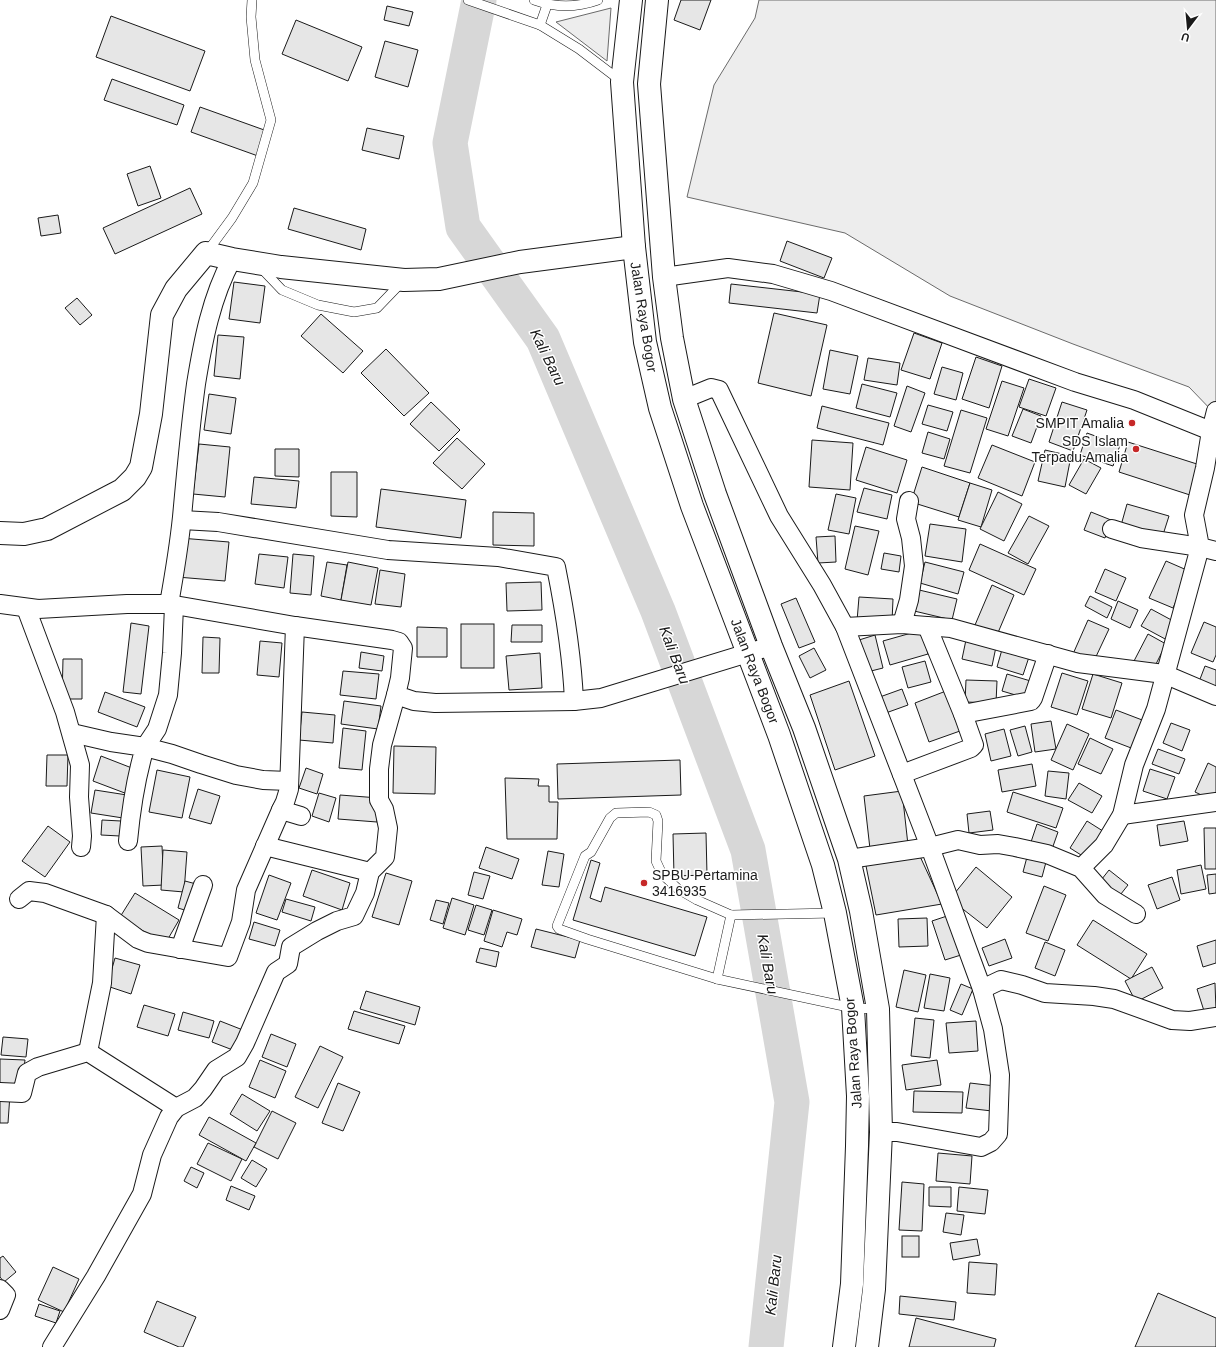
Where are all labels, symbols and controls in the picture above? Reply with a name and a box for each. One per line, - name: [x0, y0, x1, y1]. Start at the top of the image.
- north arrow: [1168, 8, 1208, 48]
- text: U: [1180, 31, 1191, 44]
- street label: Jalan Raya Bogor: [627, 261, 661, 374]
- water label: Kali Baru: [527, 326, 569, 389]
- place label: SMPIT Amalia: [1036, 415, 1124, 431]
- marker: SMPIT Amalia: [1127, 418, 1137, 428]
- place label: SDS Islam Terpadu Amalia: [1031, 433, 1128, 465]
- marker: SDS Islam Terpadu Amalia: [1131, 444, 1141, 454]
- street label: Jalan Raya Bogor: [728, 616, 783, 726]
- water label: Kali Baru: [656, 624, 694, 687]
- place label: SPBU Pertamina 3416935: [652, 867, 758, 899]
- marker: SPBU Pertamina 3416935: [639, 878, 649, 888]
- water label: Kali Baru: [754, 933, 782, 996]
- street label: Jalan Raya Bogor: [841, 997, 865, 1109]
- water label: Kali Baru: [761, 1253, 785, 1316]

